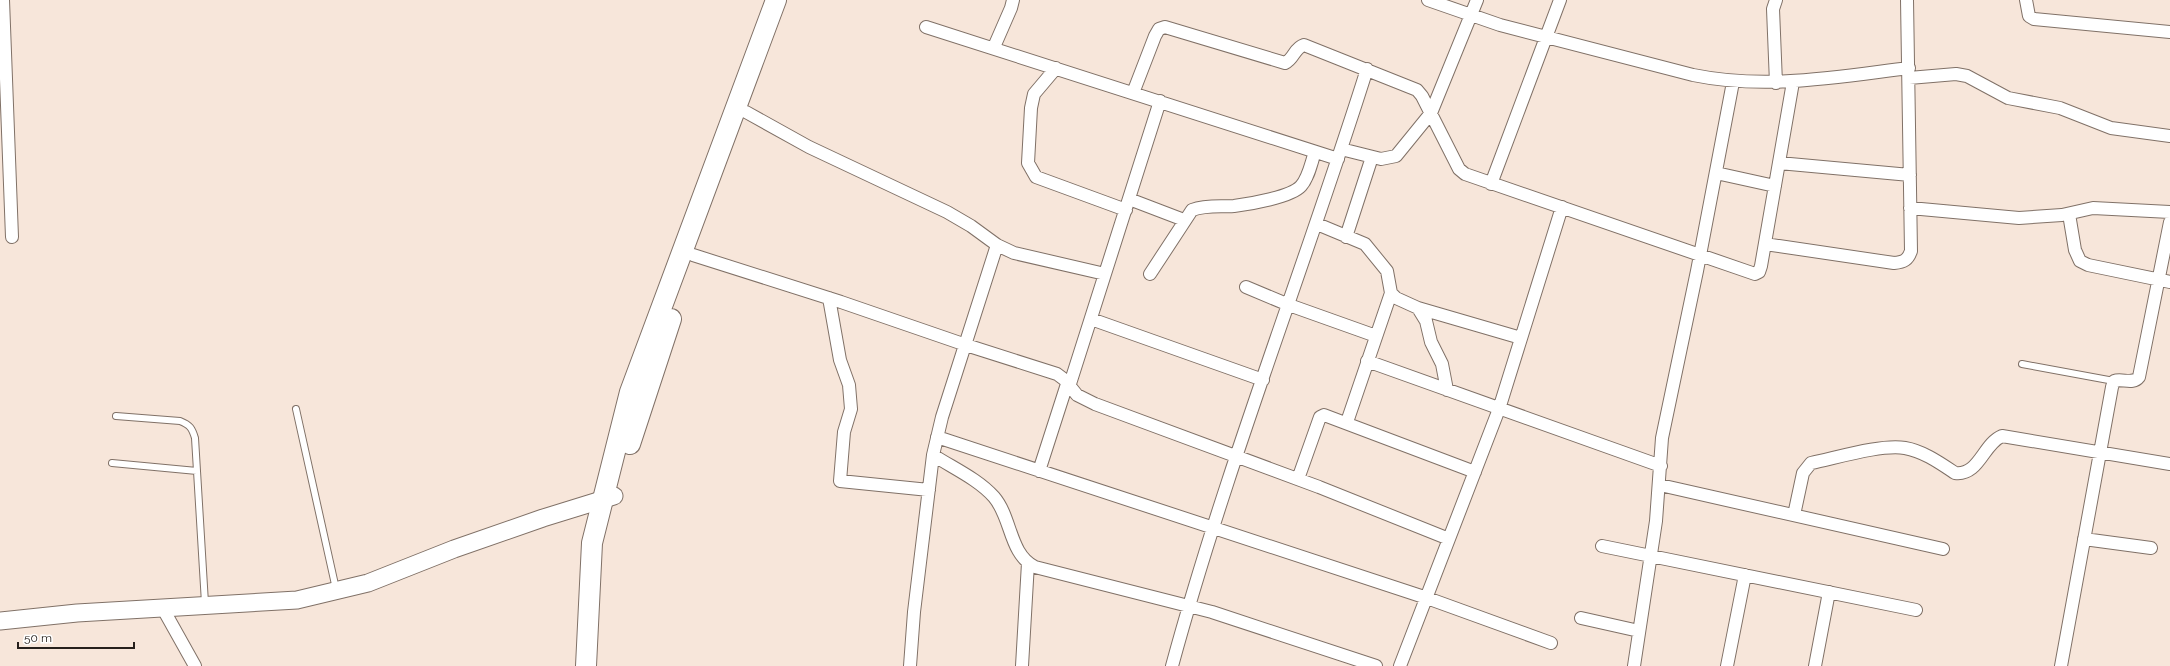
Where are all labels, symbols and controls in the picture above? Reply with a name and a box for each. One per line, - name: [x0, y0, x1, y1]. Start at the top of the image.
- scale bar: [18, 624, 134, 650]
- text: 50 m: [24, 631, 52, 645]

